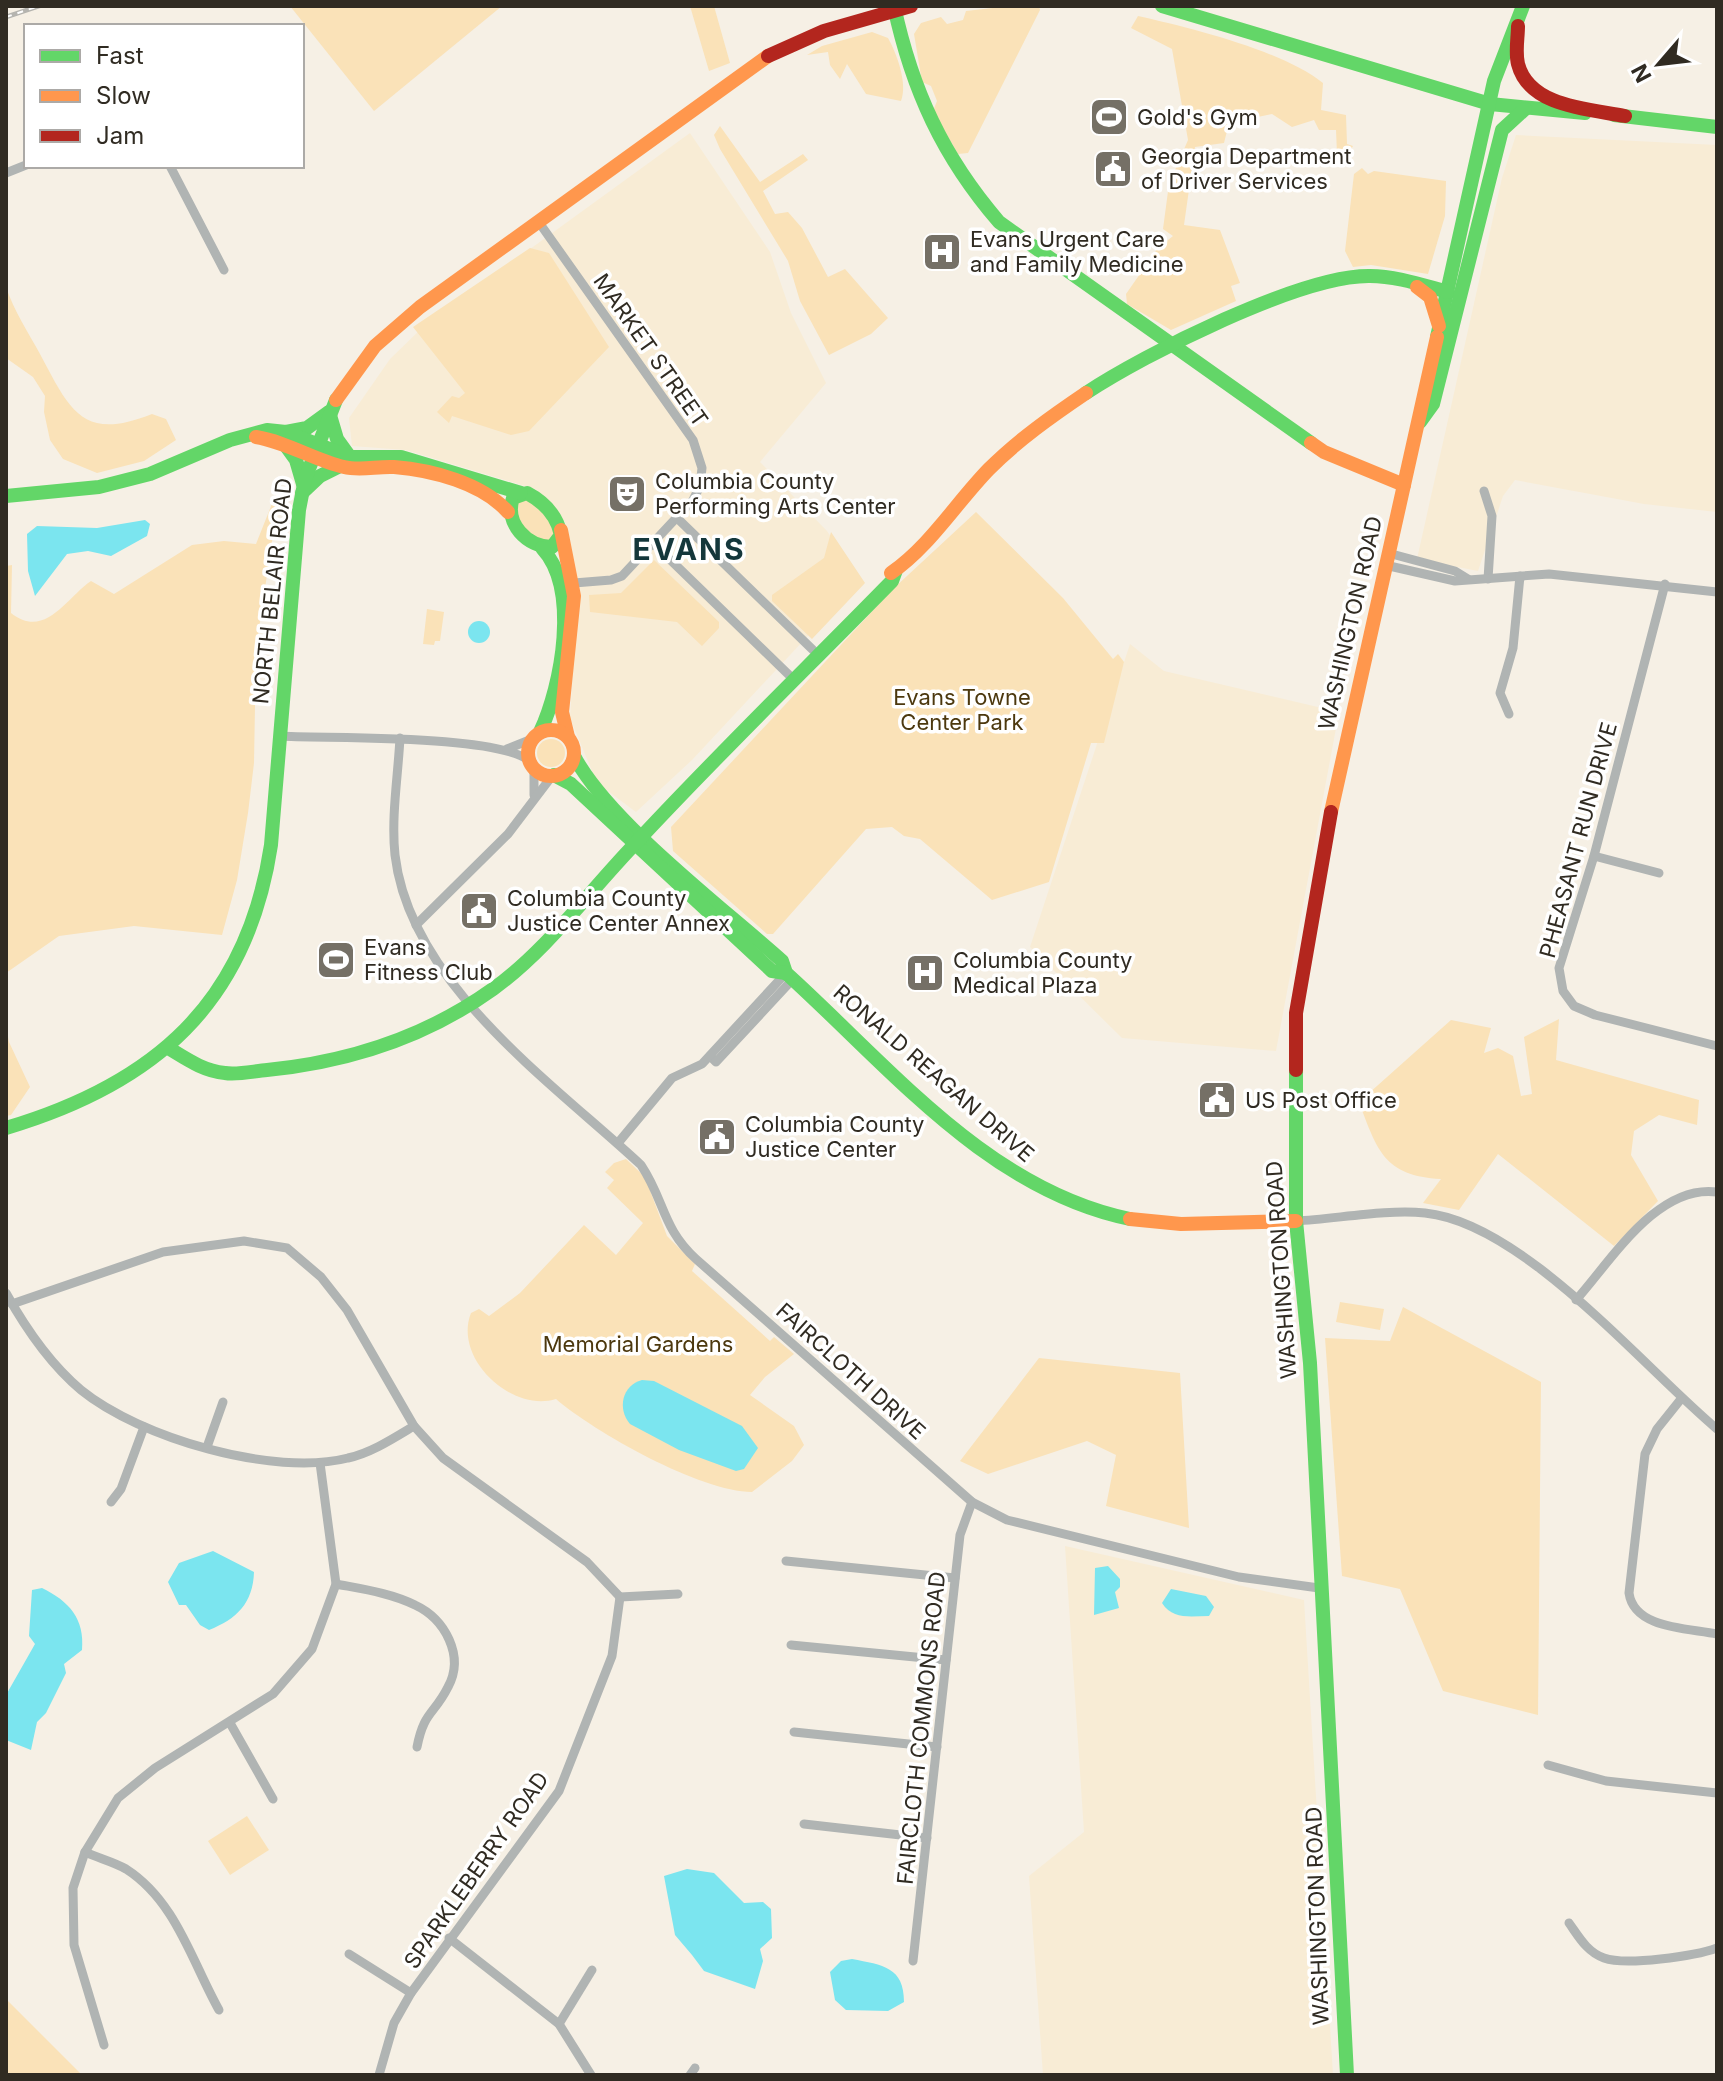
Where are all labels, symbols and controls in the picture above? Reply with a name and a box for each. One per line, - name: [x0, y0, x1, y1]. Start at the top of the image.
- legend: [24, 24, 304, 168]
- north arrow: [1619, 24, 1699, 104]
- text: Fast: [96, 41, 144, 70]
- text: N: [1626, 60, 1657, 87]
- text: Slow: [96, 81, 151, 110]
- sports icon: Gold's Gym: [1088, 96, 1130, 138]
- place label: Gold's Gym: [1137, 104, 1258, 130]
- text: Jam: [96, 121, 144, 150]
- place label: Georgia Department of Driver Services: [1141, 143, 1352, 194]
- public building icon: Georgia Department of Driver Services: [1092, 148, 1134, 190]
- place label: Evans Urgent Care and Family Medicine: [970, 226, 1184, 277]
- hospital icon: Evans Urgent Care and Family Medicine: [921, 231, 963, 273]
- street label: MARKET STREET: [589, 269, 713, 431]
- place label: Columbia County Performing Arts Center: [655, 468, 896, 519]
- theatre icon: Columbia County Performing Arts Center: [606, 473, 648, 515]
- street label: NORTH BELAIR ROAD: [247, 477, 297, 705]
- street label: WASHINGTON ROAD: [1313, 514, 1387, 732]
- district label: EVANS: [632, 531, 746, 567]
- park label: Evans Towne Center Park: [893, 684, 1031, 735]
- street label: PHEASANT RUN DRIVE: [1534, 719, 1622, 961]
- place label: Columbia County Justice Center Annex: [507, 885, 730, 936]
- public building icon: Columbia County Justice Center Annex: [458, 890, 500, 932]
- place label: Evans Fitness Club: [364, 934, 493, 985]
- sports icon: Evans Fitness Club: [315, 939, 357, 981]
- place label: Columbia County Medical Plaza: [953, 947, 1132, 998]
- hospital icon: Columbia County Medical Plaza: [904, 952, 946, 994]
- street label: RONALD REAGAN DRIVE: [828, 979, 1040, 1167]
- public building icon: US Post Office: [1196, 1079, 1238, 1121]
- place label: US Post Office: [1245, 1087, 1397, 1113]
- place label: Columbia County Justice Center: [745, 1111, 924, 1162]
- public building icon: Columbia County Justice Center: [696, 1116, 738, 1158]
- street label: WASHINGTON ROAD: [1260, 1160, 1302, 1380]
- street label: FAIRCLOTH DRIVE: [771, 1297, 931, 1445]
- park label: Memorial Gardens: [543, 1331, 733, 1357]
- street label: FAIRCLOTH COMMONS ROAD: [892, 1570, 950, 1886]
- street label: SPARKLEBERRY ROAD: [398, 1767, 554, 1973]
- street label: WASHINGTON ROAD: [1300, 1806, 1334, 2026]

